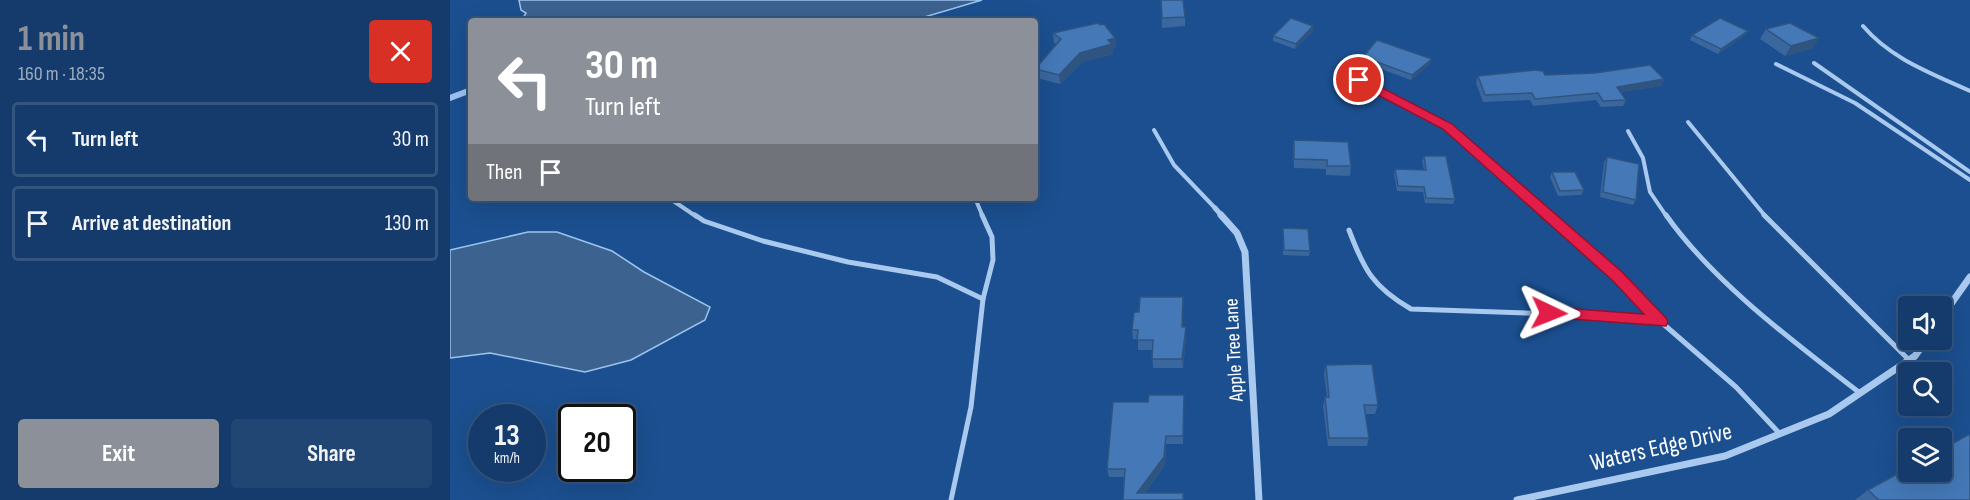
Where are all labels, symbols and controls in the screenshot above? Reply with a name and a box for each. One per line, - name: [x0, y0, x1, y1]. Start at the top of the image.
- text: 1 min: [18, 18, 85, 61]
- button: close: [369, 20, 432, 83]
- text: 30 m: [585, 40, 658, 91]
- icon: left: [486, 42, 564, 120]
- pin: [1333, 54, 1384, 105]
- text: 160 m · 18:35: [18, 62, 105, 86]
- icon: arrive: [1342, 63, 1375, 96]
- text: Turn left: [585, 91, 661, 123]
- icon: left: [21, 123, 54, 156]
- text: Turn left: [72, 126, 138, 153]
- text: 30 m: [392, 126, 429, 153]
- icon: arrive: [534, 156, 567, 189]
- text: Then: [486, 159, 522, 186]
- icon: arrive: [21, 207, 54, 240]
- text: Arrive at destination: [72, 210, 231, 237]
- text: 130 m: [385, 210, 429, 237]
- position arrow: [1517, 281, 1581, 345]
- map controls: [1898, 296, 1952, 482]
- button: sound: [1898, 296, 1952, 350]
- street label: Apple Tree Lane: [1219, 298, 1249, 403]
- button: search: [1898, 362, 1952, 416]
- speed limit sign: 20: [558, 404, 636, 482]
- street label: Waters Edge Drive: [1587, 417, 1735, 477]
- text: 13: [494, 418, 520, 454]
- button: Exit: [18, 419, 219, 488]
- button: Share: [231, 419, 432, 488]
- button: layers: [1898, 428, 1952, 482]
- text: km/h: [494, 449, 520, 468]

